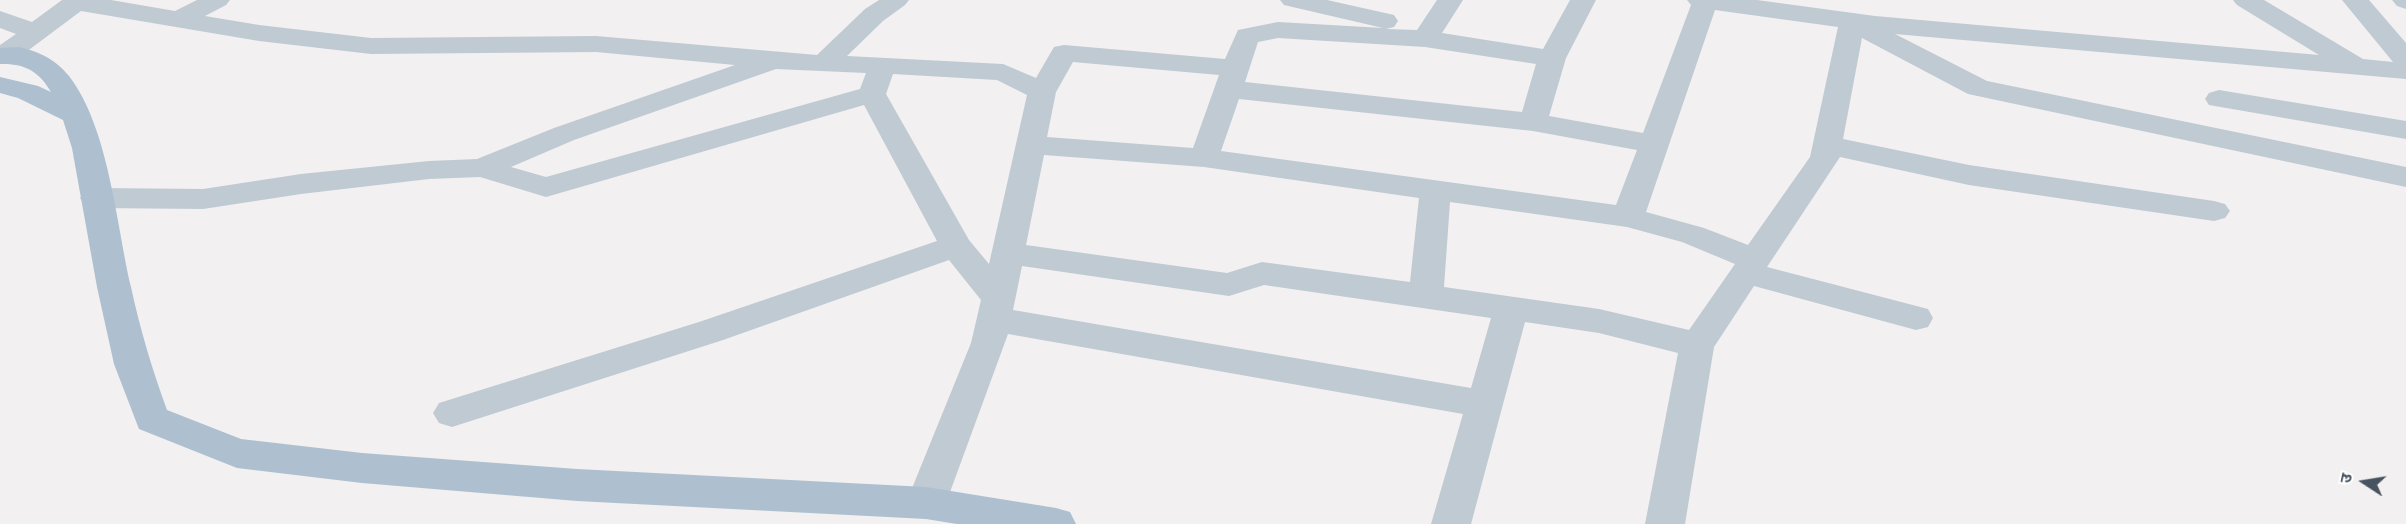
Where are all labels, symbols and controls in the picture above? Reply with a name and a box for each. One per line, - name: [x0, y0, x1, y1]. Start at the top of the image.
- north arrow: [2334, 452, 2394, 512]
- text: उ: [2335, 471, 2357, 485]

